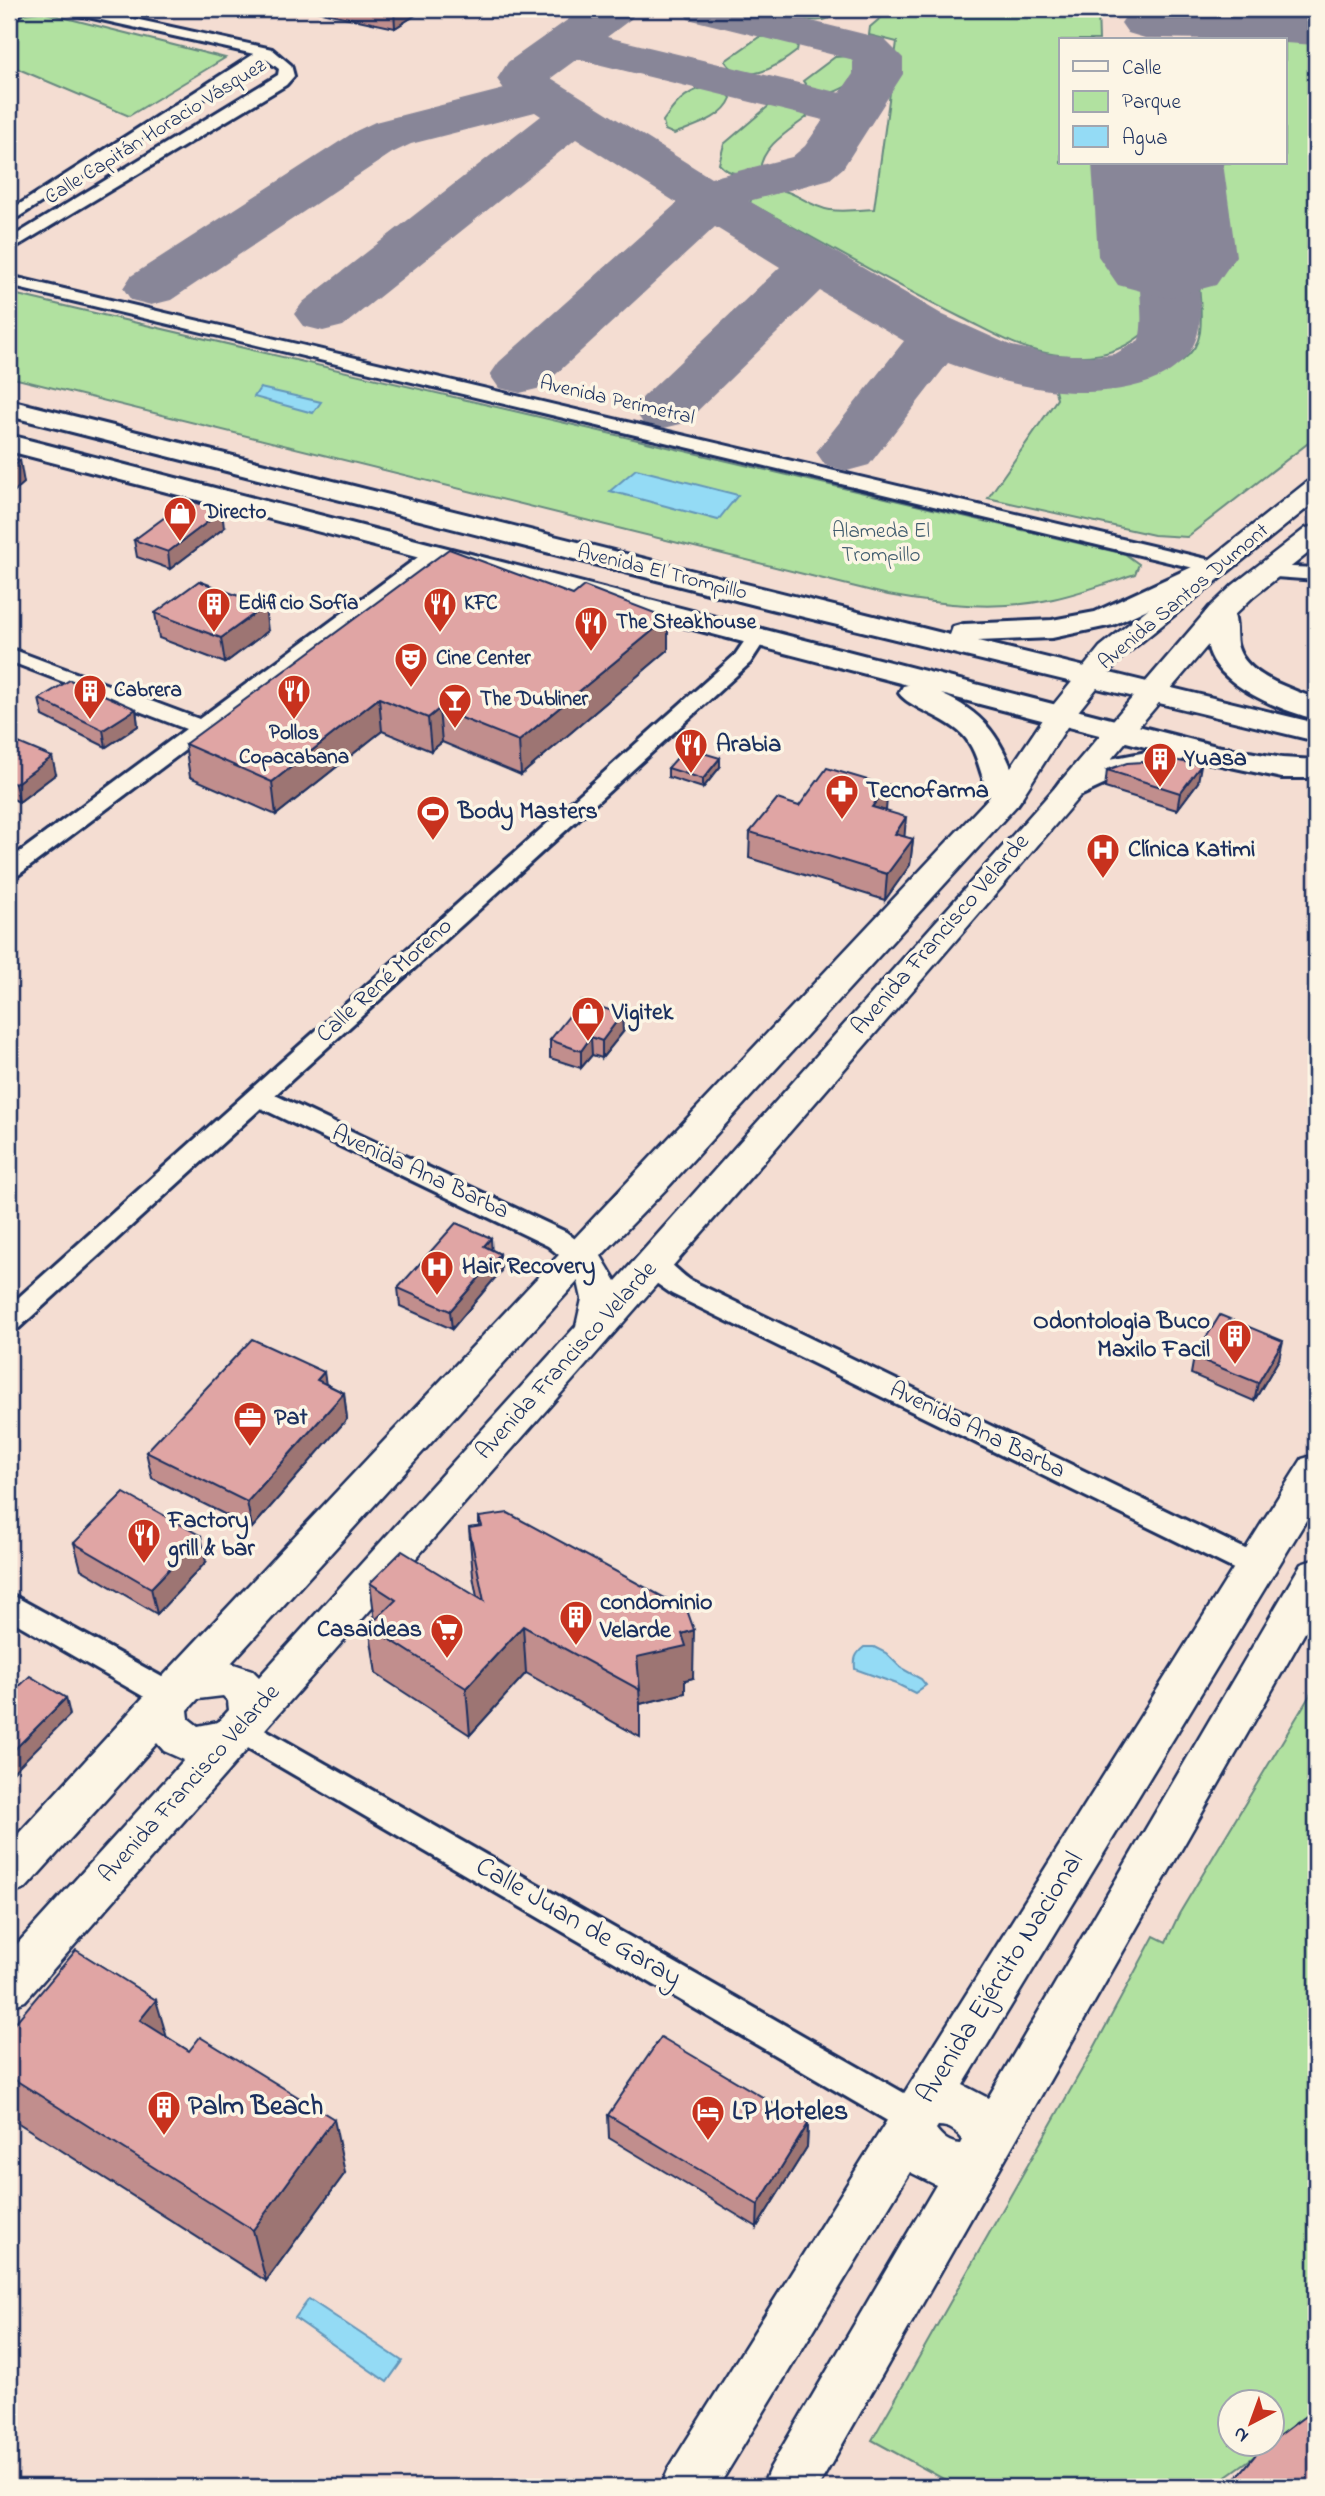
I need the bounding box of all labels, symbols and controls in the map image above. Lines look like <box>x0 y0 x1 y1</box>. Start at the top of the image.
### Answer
legend <box>1059 38 1286 164</box>
street label: Calle Capitán Horacio Vásquez <box>39 51 273 213</box>
text: Calle <box>1122 54 1162 84</box>
text: Parque <box>1122 88 1181 118</box>
text: Agua <box>1122 124 1168 156</box>
street label: Avenida Perimetral <box>536 369 698 433</box>
shop icon: Directo <box>161 494 199 543</box>
place label: Directo <box>203 498 266 528</box>
park label: Alameda El Trompillo <box>832 517 930 571</box>
street label: Avenida Santos Dumont <box>1092 517 1276 677</box>
street label: Avenida El Trompillo <box>574 537 750 609</box>
building icon: Edificio Sofía <box>195 585 233 634</box>
restaurant icon: KFC <box>421 585 459 634</box>
place label: Edificio Sofía <box>238 589 358 619</box>
place label: KFC <box>464 589 498 619</box>
restaurant icon: The Steakhouse <box>572 604 610 653</box>
place label: The Steakhouse <box>616 608 757 638</box>
theatre icon: Cine Center <box>392 640 430 689</box>
place label: Cine Center <box>436 644 531 674</box>
building icon: Cabrera <box>71 672 109 721</box>
restaurant icon: Pollos Copacabana <box>275 672 313 721</box>
place label: Cabrera <box>114 676 182 706</box>
bar icon: The Dubliner <box>436 681 474 730</box>
place label: The Dubliner <box>480 685 589 715</box>
place label: Pollos Copacabana <box>239 719 349 773</box>
restaurant icon: Arabia <box>672 726 710 775</box>
place label: Arabia <box>716 728 781 763</box>
building icon: Yuasa <box>1141 740 1179 789</box>
place label: Yuasa <box>1183 742 1247 777</box>
pharmacy icon: Tecnofarma <box>823 772 861 821</box>
place label: Tecnofarma <box>866 774 989 809</box>
sports icon: Body Masters <box>414 793 452 842</box>
place label: Body Masters <box>457 795 598 831</box>
street label: Avenida Francisco Velarde <box>843 826 1039 1043</box>
hospital icon: Clínica Katimi <box>1084 831 1122 880</box>
place label: Clínica Katimi <box>1128 833 1255 868</box>
street label: Calle René Moreno <box>309 910 461 1052</box>
shop icon: Vigitek <box>569 994 607 1043</box>
place label: Vigitek <box>611 996 674 1032</box>
street label: Avenida Ana Barba <box>326 1117 514 1229</box>
hospital icon: Hair Recovery <box>418 1248 456 1297</box>
place label: Hair Recovery <box>462 1250 595 1286</box>
street label: Avenida Francisco Velarde <box>468 1254 666 1468</box>
place label: Odontologia Buco Maxilo Facil <box>1033 1305 1210 1368</box>
building icon: Odontologia Buco Maxilo Facil <box>1216 1317 1254 1366</box>
street label: Avenida Ana Barba <box>883 1373 1071 1489</box>
office icon: Pat <box>231 1399 269 1448</box>
place label: Pat <box>274 1401 308 1436</box>
place label: Factory grill & bar <box>167 1504 255 1568</box>
restaurant icon: Factory grill & bar <box>125 1516 163 1565</box>
place label: condominio Velarde <box>599 1586 713 1649</box>
building icon: condominio Velarde <box>557 1598 595 1647</box>
supermarket icon: Casaideas <box>428 1611 466 1660</box>
place label: Casaideas <box>317 1613 422 1648</box>
street label: Avenida Francisco Velarde <box>91 1677 289 1891</box>
street label: Avenida Ejército Nacional <box>907 1844 1095 2112</box>
street label: Calle Juan de Garay <box>467 1847 689 1999</box>
place label: Palm Beach <box>188 2087 323 2128</box>
building icon: Palm Beach <box>145 2088 183 2137</box>
place label: LP Hoteles <box>732 2092 848 2133</box>
hotel icon: LP Hoteles <box>689 2093 727 2142</box>
north arrow <box>1216 2388 1286 2458</box>
text: N <box>1228 2419 1255 2448</box>

